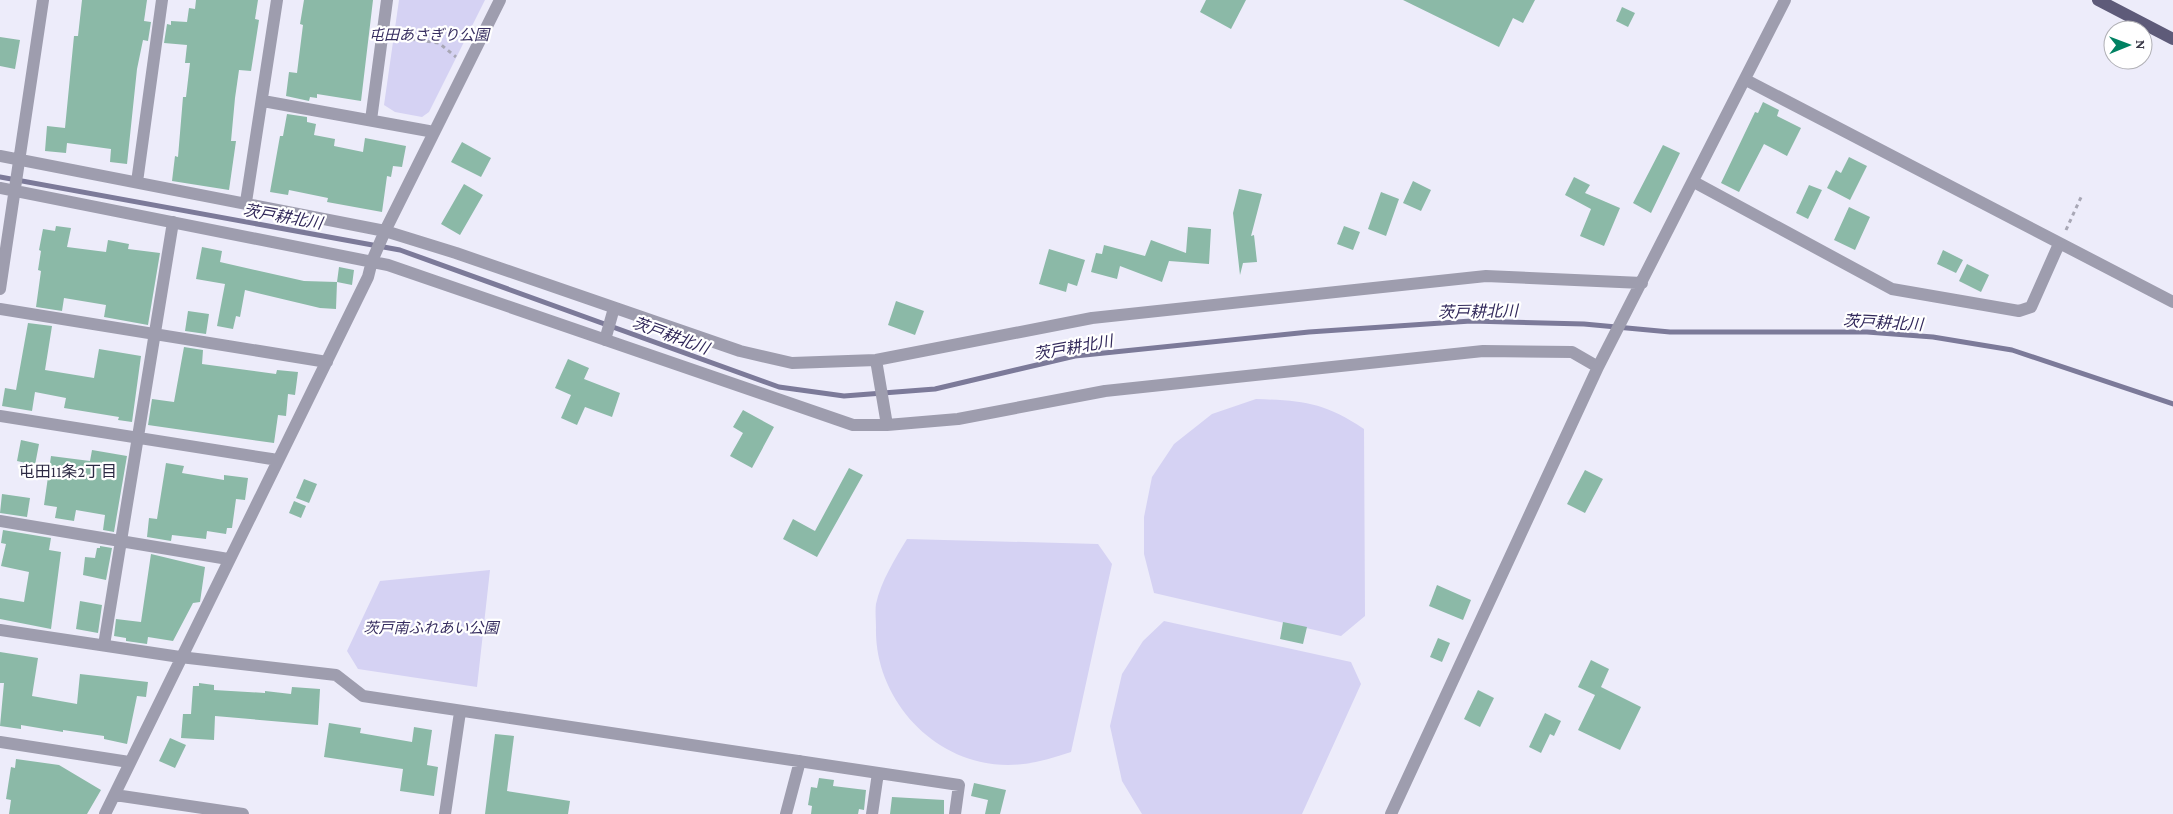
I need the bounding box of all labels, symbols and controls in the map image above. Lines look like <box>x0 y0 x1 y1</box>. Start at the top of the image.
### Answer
north arrow <box>2103 20 2153 70</box>
park label: 屯田あさぎり公園 <box>369 27 491 43</box>
text: N <box>2133 40 2149 50</box>
water label: 茨戸耕北川 <box>242 201 326 232</box>
water label: 茨戸耕北川 <box>1438 302 1520 321</box>
water label: 茨戸耕北川 <box>1843 312 1925 333</box>
water label: 茨戸耕北川 <box>630 314 713 358</box>
water label: 茨戸耕北川 <box>1032 332 1116 363</box>
district label: 屯田11条2丁目 <box>19 463 117 480</box>
park label: 茨戸南ふれあい公園 <box>363 620 500 636</box>

